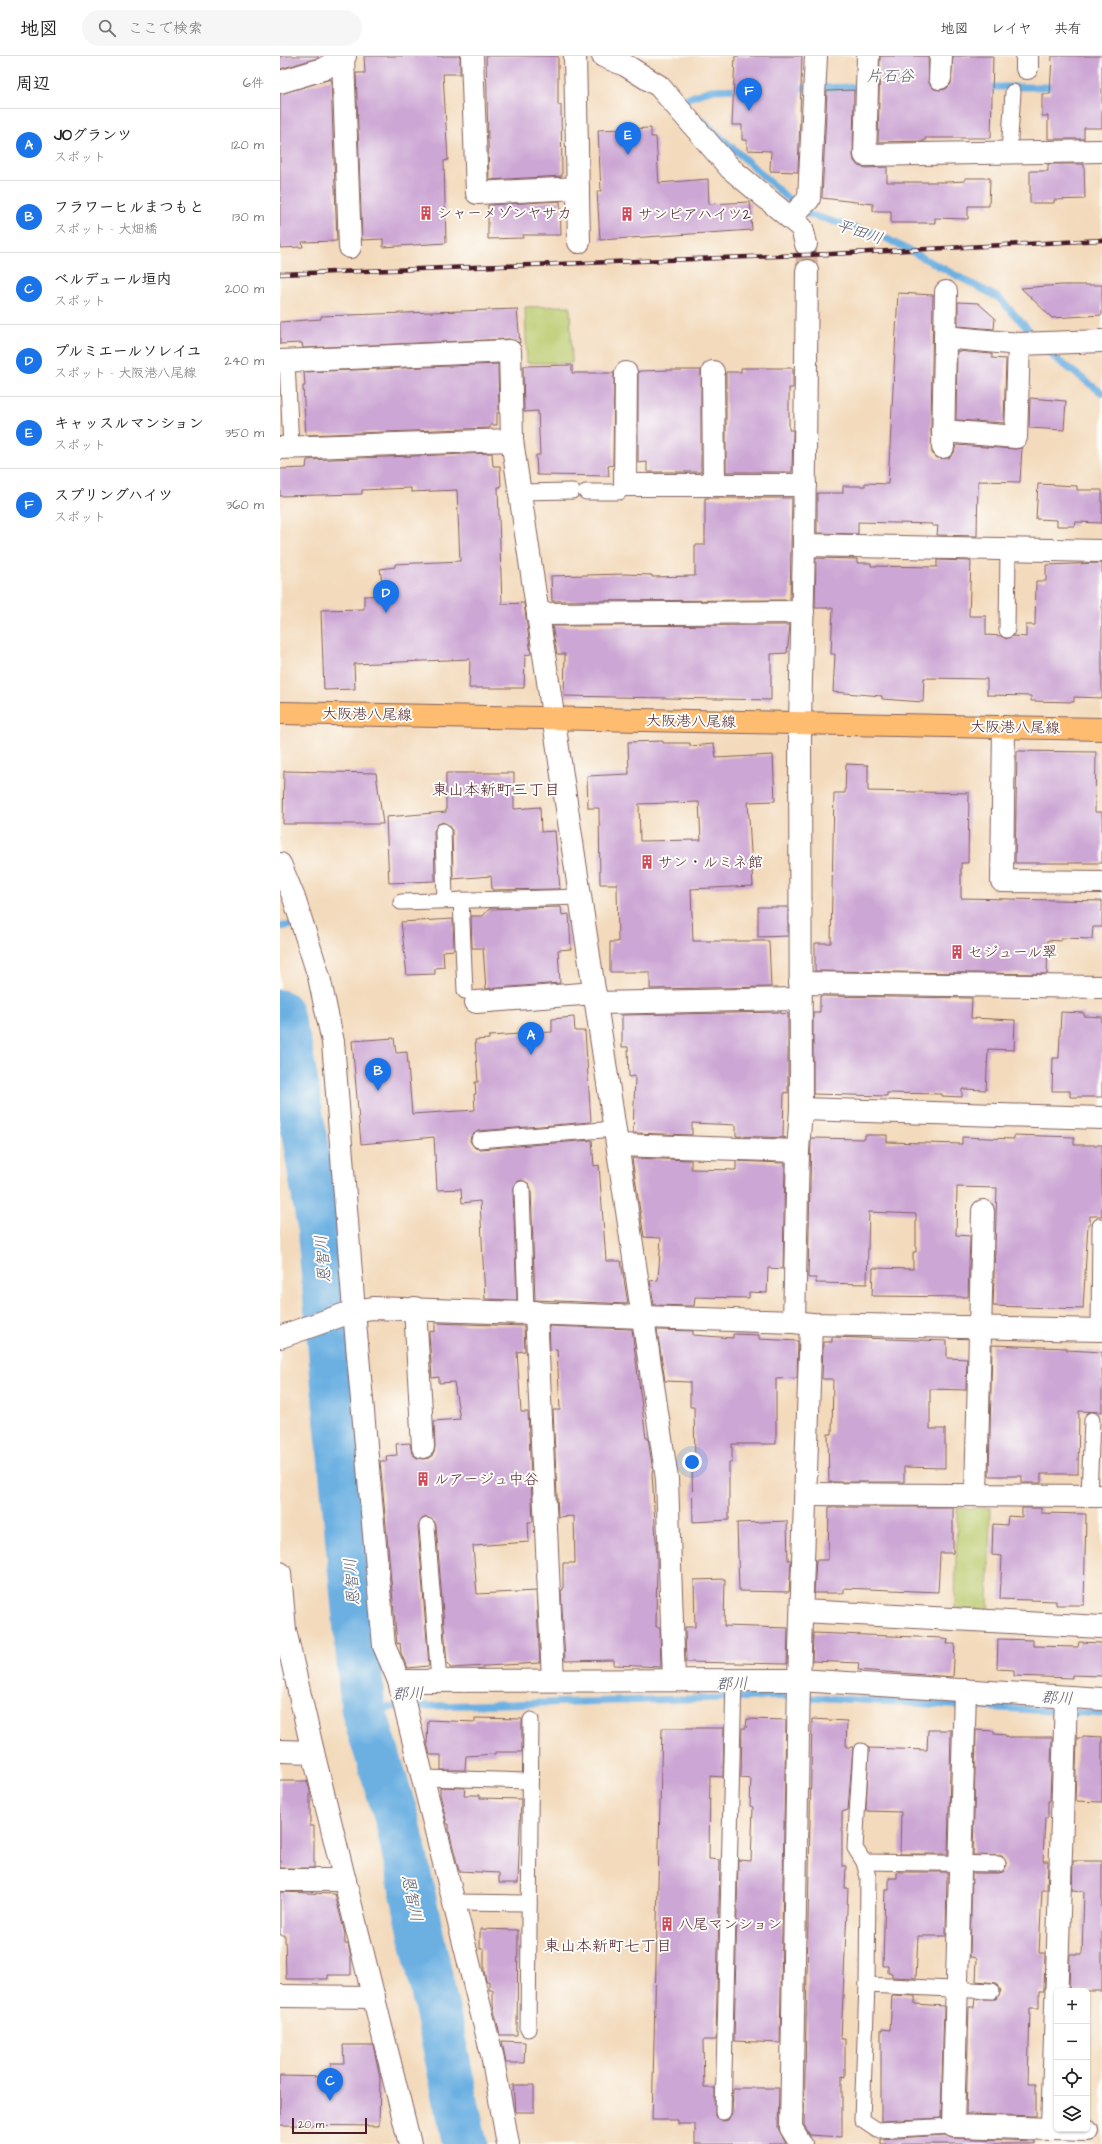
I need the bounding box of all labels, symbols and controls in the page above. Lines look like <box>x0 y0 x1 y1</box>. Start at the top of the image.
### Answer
search box <box>82 10 362 46</box>
text: 地図 <box>20 16 58 43</box>
icon: search <box>96 17 118 39</box>
text: ここで検索 <box>128 18 203 39</box>
text: 地図 <box>941 19 969 39</box>
text: レイヤ <box>991 19 1032 39</box>
text: 共有 <box>1054 19 1082 39</box>
water label: 片石谷 <box>866 65 915 87</box>
text: 周辺 <box>16 72 50 96</box>
text: 6件 <box>243 74 264 92</box>
pin: F <box>736 78 762 111</box>
pin: E <box>615 122 641 155</box>
text: JOグランツ <box>54 125 132 146</box>
text: A <box>25 136 33 154</box>
text: 120 m <box>231 136 264 154</box>
text: スポット <box>54 148 106 166</box>
text: フラワーヒルまつもと <box>54 197 204 218</box>
place label: シャーメゾンヤサカ <box>437 203 572 224</box>
place label: サンピアハイツ2 <box>638 204 751 225</box>
building icon: シャーメゾンヤサカ <box>418 205 434 221</box>
building icon: サンピアハイツ2 <box>619 206 635 222</box>
text: B <box>24 208 34 226</box>
text: 130 m <box>232 208 264 226</box>
water label: 平田川 <box>833 214 886 250</box>
text: スポット · 大畑橋 <box>54 220 157 238</box>
text: ベルデュール垣内 <box>54 269 172 290</box>
text: C <box>24 280 34 298</box>
text: 200 m <box>225 280 264 298</box>
text: スポット <box>54 292 106 310</box>
text: プルミエールソレイユ <box>54 341 202 362</box>
text: D <box>25 352 33 370</box>
text: 240 m <box>224 352 264 370</box>
text: スポット · 大阪港八尾線 <box>54 364 196 382</box>
text: キャッスルマンション <box>54 413 204 434</box>
text: E <box>25 424 33 442</box>
text: 350 m <box>225 424 264 442</box>
text: スポット <box>54 436 106 454</box>
text: スプリングハイツ <box>54 485 173 506</box>
text: F <box>24 496 34 514</box>
text: 360 m <box>226 496 264 514</box>
text: スポット <box>54 508 106 526</box>
pin: D <box>373 580 399 613</box>
street label: 大阪港八尾線 <box>322 703 412 726</box>
street label: 大阪港八尾線 <box>646 710 736 733</box>
street label: 大阪港八尾線 <box>970 716 1060 739</box>
district label: 東山本新町三丁目 <box>432 779 560 801</box>
place label: サン・ルミネ館 <box>658 852 763 873</box>
building icon: サン・ルミネ館 <box>639 854 655 870</box>
place label: セジュール翠 <box>968 942 1057 963</box>
building icon: セジュール翠 <box>949 944 965 960</box>
pin: A <box>518 1022 544 1055</box>
pin: B <box>365 1058 391 1091</box>
water label: 恩智川 <box>310 1234 336 1284</box>
your location <box>682 1452 702 1472</box>
place label: ルアージュ中谷 <box>434 1469 539 1490</box>
building icon: ルアージュ中谷 <box>415 1471 431 1487</box>
water label: 恩智川 <box>339 1557 365 1607</box>
water label: 郡川 <box>716 1672 748 1696</box>
water label: 郡川 <box>392 1682 424 1706</box>
water label: 郡川 <box>1040 1686 1074 1710</box>
water label: 恩智川 <box>396 1872 428 1924</box>
place label: 八尾マンション <box>678 1914 782 1935</box>
building icon: 八尾マンション <box>659 1916 675 1932</box>
district label: 東山本新町七丁目 <box>544 1935 672 1957</box>
map controls <box>1054 1988 1090 2132</box>
button: + <box>1054 1988 1090 2024</box>
button: − <box>1054 2024 1090 2060</box>
button: locate <box>1054 2060 1090 2096</box>
pin: C <box>317 2068 343 2101</box>
button: layers <box>1054 2096 1090 2132</box>
scale bar <box>292 2116 367 2135</box>
text: 20 m <box>298 2117 324 2132</box>

